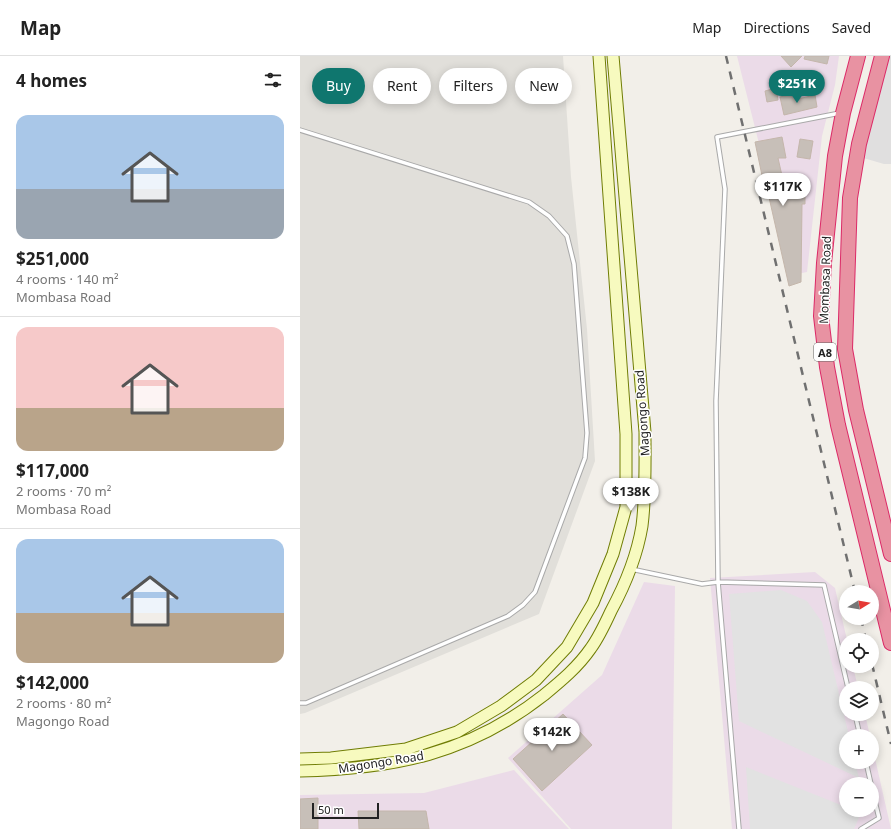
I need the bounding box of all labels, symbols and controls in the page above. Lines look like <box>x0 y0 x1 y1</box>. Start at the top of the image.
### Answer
text: Map <box>20 15 61 41</box>
text: Map <box>692 18 721 37</box>
text: Directions <box>743 18 810 37</box>
text: Saved <box>832 18 871 37</box>
chip: Buy <box>312 68 365 104</box>
chip: Rent <box>373 68 431 104</box>
chip: Filters <box>439 68 507 104</box>
chip: New <box>515 68 572 104</box>
text: 4 homes <box>16 69 87 92</box>
icon: filters <box>262 69 284 91</box>
pin: $251K <box>769 70 825 104</box>
text: $251K <box>778 74 816 92</box>
icon: home <box>114 141 186 213</box>
pin: $117K <box>755 173 811 207</box>
text: $117K <box>764 177 802 195</box>
street label: Mombasa Road <box>815 236 835 324</box>
text: $251,000 <box>16 247 89 270</box>
text: 4 rooms · 140 m² <box>16 270 119 288</box>
text: Mombasa Road <box>16 288 111 306</box>
road number: A8 <box>814 343 836 361</box>
icon: home <box>114 353 186 425</box>
street label: Magongo Road <box>631 369 653 457</box>
text: $117,000 <box>16 459 89 482</box>
pin: $138K <box>603 478 659 512</box>
text: 2 rooms · 70 m² <box>16 482 111 500</box>
text: $138K <box>612 482 650 500</box>
text: Mombasa Road <box>16 500 111 518</box>
icon: home <box>114 565 186 637</box>
north arrow <box>839 585 879 625</box>
map controls <box>839 585 879 817</box>
button: locate <box>839 633 879 673</box>
text: $142,000 <box>16 671 89 694</box>
button: layers <box>839 681 879 721</box>
text: 2 rooms · 80 m² <box>16 694 111 712</box>
text: Magongo Road <box>16 712 109 730</box>
pin: $142K <box>524 718 580 752</box>
text: $142K <box>533 722 571 740</box>
button: + <box>839 729 879 769</box>
street label: Magongo Road <box>337 747 425 777</box>
button: − <box>839 777 879 817</box>
scale bar <box>312 801 379 820</box>
text: 50 m <box>318 802 344 817</box>

